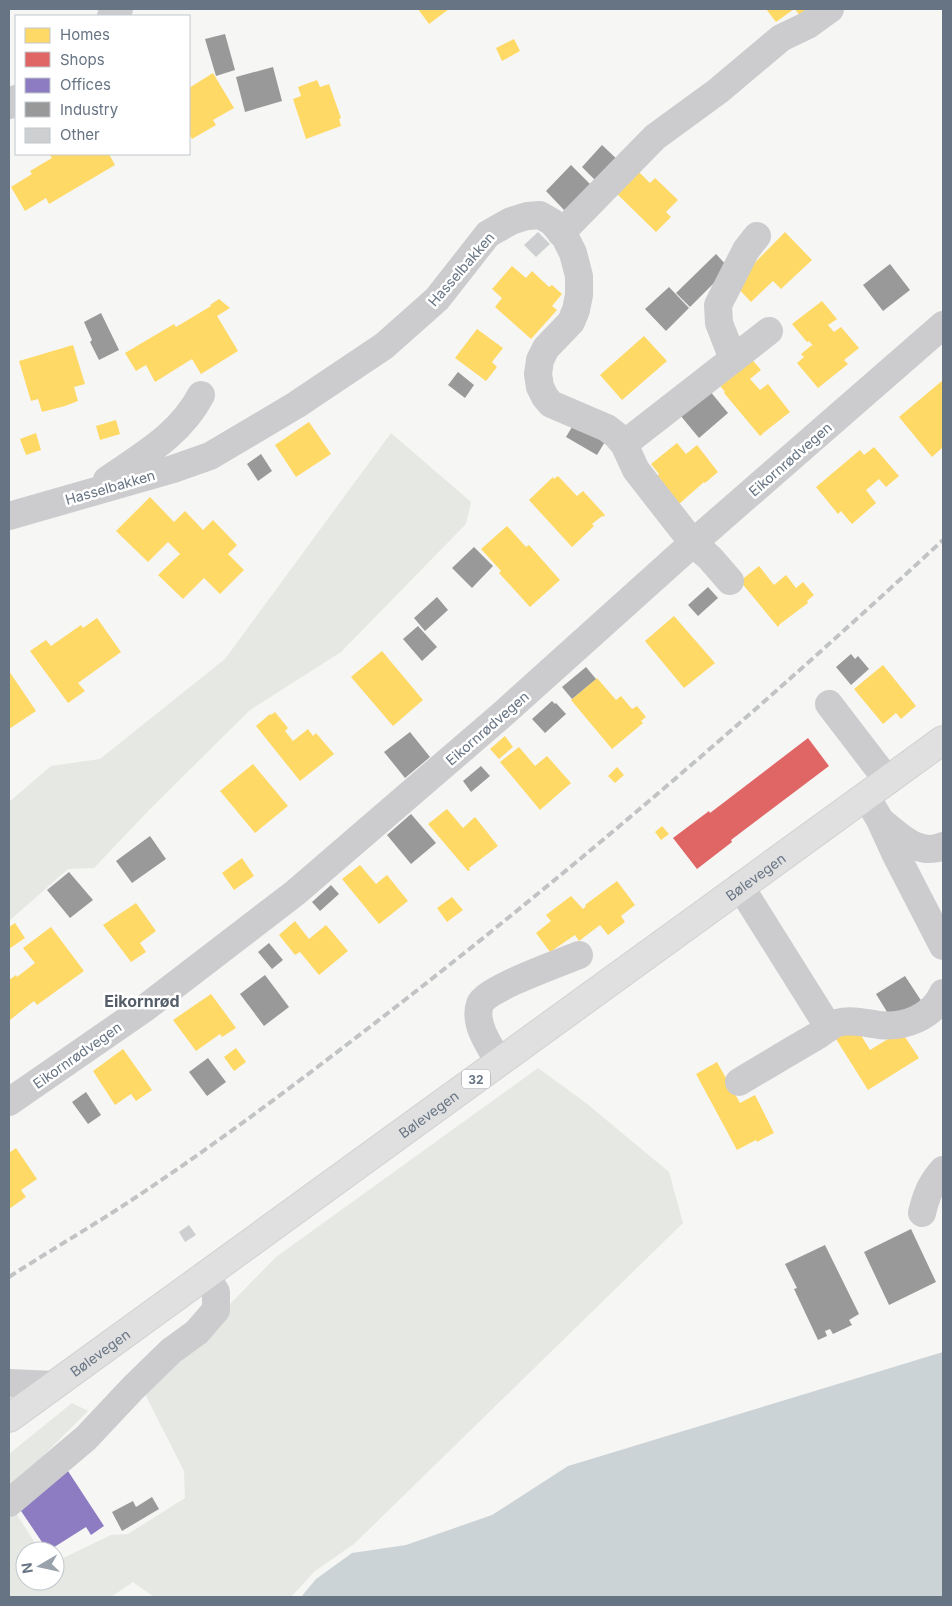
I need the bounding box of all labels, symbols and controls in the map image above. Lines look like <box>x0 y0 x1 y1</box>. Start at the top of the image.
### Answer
legend <box>15 15 190 155</box>
text: Homes <box>60 25 110 44</box>
text: Shops <box>60 50 105 69</box>
text: Offices <box>60 75 111 94</box>
text: Industry <box>60 100 119 119</box>
text: Other <box>60 125 100 144</box>
street label: Hasselbakken <box>424 228 498 310</box>
street label: Eikornrødvegen <box>745 418 835 500</box>
street label: Hasselbakken <box>63 466 157 508</box>
street label: Eikornrødvegen <box>442 687 532 769</box>
street label: Bølevegen <box>722 849 788 904</box>
district label: Eikornrød <box>104 991 180 1011</box>
street label: Eikornrødvegen <box>29 1018 125 1092</box>
road number: 32 <box>462 1070 490 1088</box>
street label: Bølevegen <box>395 1086 461 1141</box>
street label: Bølevegen <box>66 1325 133 1380</box>
north arrow <box>15 1541 65 1591</box>
text: N <box>17 1562 36 1575</box>

